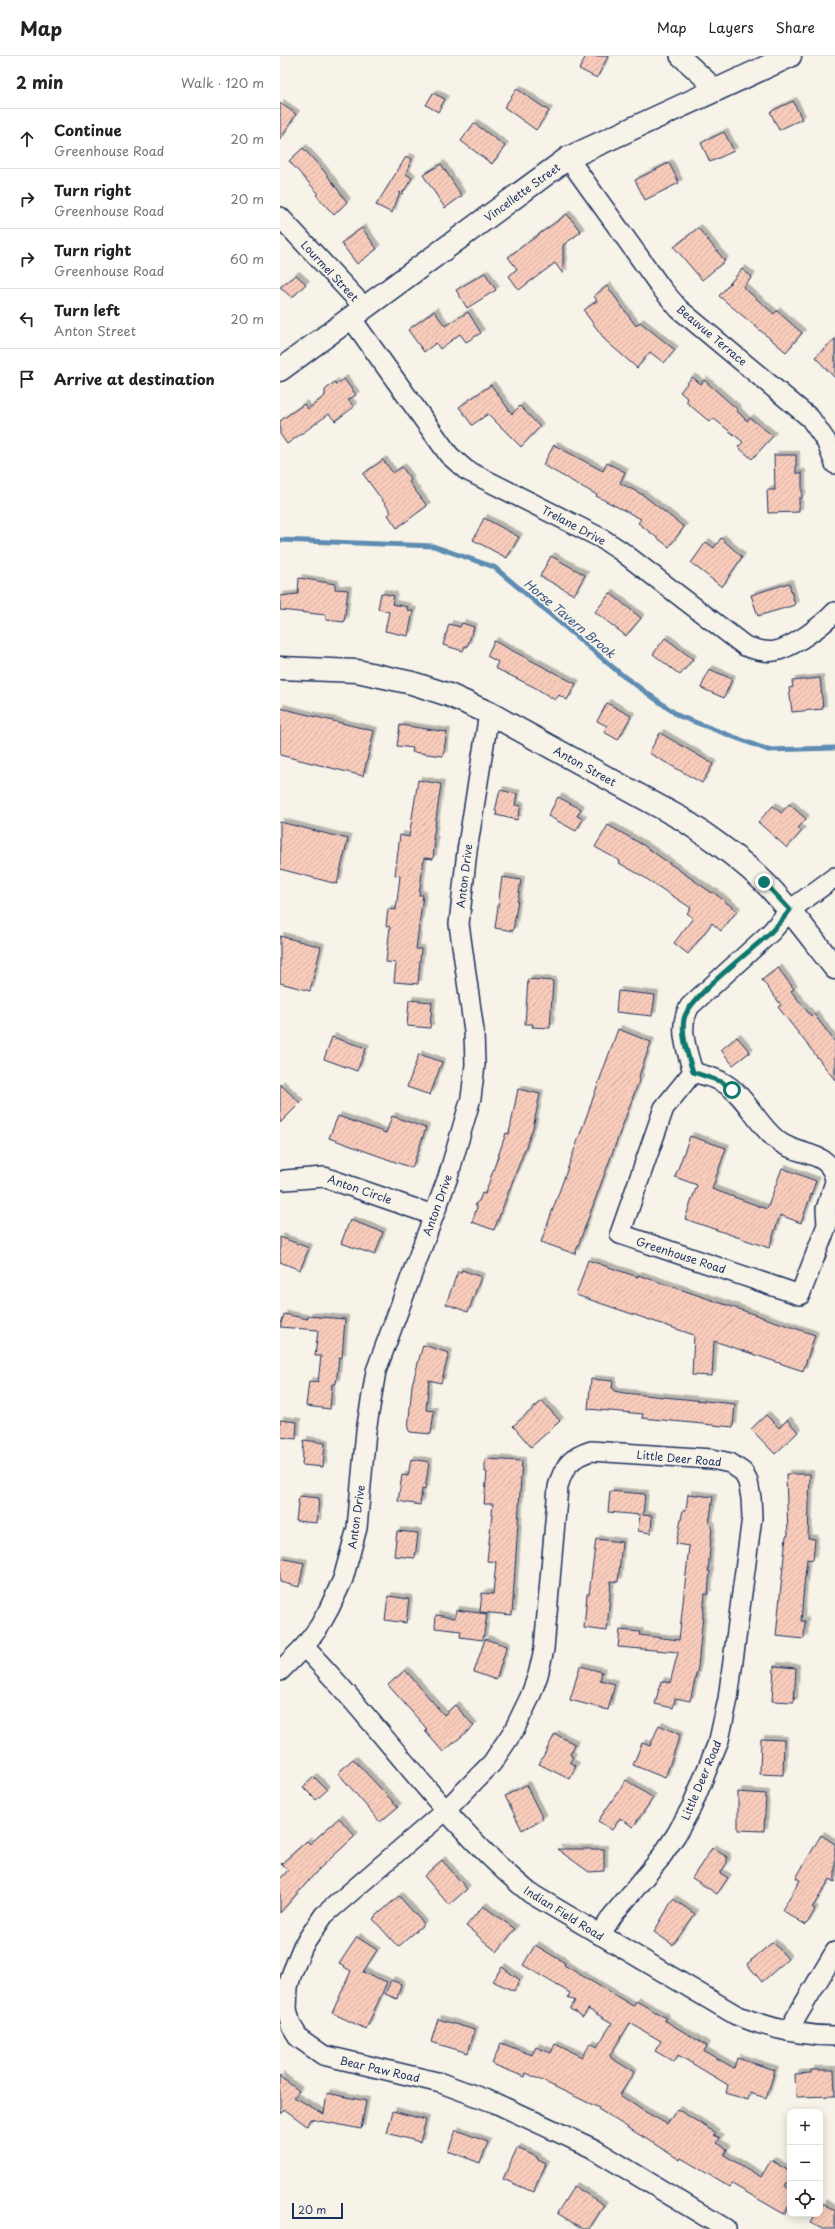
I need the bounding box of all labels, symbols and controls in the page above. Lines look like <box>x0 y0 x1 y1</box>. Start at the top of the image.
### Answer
text: Map <box>20 14 62 42</box>
text: Map <box>657 17 687 38</box>
text: Layers <box>709 17 754 38</box>
text: Share <box>776 17 815 38</box>
text: 2 min <box>16 69 63 95</box>
text: Walk · 120 m <box>181 73 264 92</box>
text: Continue <box>54 118 122 141</box>
icon: ahead <box>16 128 38 150</box>
text: 20 m <box>230 129 264 148</box>
text: Greenhouse Road <box>54 141 164 160</box>
street label: Vincellette Street <box>480 158 564 225</box>
text: Turn right <box>54 178 131 201</box>
icon: right <box>16 188 38 210</box>
text: 20 m <box>230 189 264 208</box>
text: Greenhouse Road <box>54 201 164 220</box>
street label: Lourmel Street <box>297 237 363 306</box>
text: Turn right <box>54 238 131 261</box>
icon: right <box>16 248 38 270</box>
text: 60 m <box>230 249 264 268</box>
text: Greenhouse Road <box>54 261 164 280</box>
text: Turn left <box>54 298 120 321</box>
street label: Beauvue Terrace <box>673 300 751 370</box>
icon: left <box>16 308 38 330</box>
text: 20 m <box>230 309 264 328</box>
text: Anton Street <box>54 321 136 340</box>
text: Arrive at destination <box>54 367 215 390</box>
icon: arrive <box>16 368 38 390</box>
street label: Trelane Drive <box>539 501 609 549</box>
water label: Horse Tavern Brook <box>520 574 620 662</box>
street label: Anton Street <box>550 742 620 791</box>
street label: Anton Drive <box>452 843 476 909</box>
route end <box>755 873 773 891</box>
route start <box>723 1081 741 1099</box>
street label: Anton Circle <box>325 1170 395 1208</box>
street label: Anton Drive <box>418 1172 456 1238</box>
street label: Greenhouse Road <box>634 1232 728 1278</box>
street label: Little Deer Road <box>636 1446 722 1470</box>
street label: Anton Drive <box>343 1484 369 1550</box>
street label: Little Deer Road <box>677 1737 725 1823</box>
street label: Indian Field Road <box>521 1882 607 1944</box>
street label: Bear Paw Road <box>338 2052 422 2086</box>
map controls <box>787 2109 823 2217</box>
button: + <box>787 2109 823 2145</box>
button: − <box>787 2145 823 2181</box>
button: locate <box>787 2181 823 2217</box>
scale bar <box>292 2201 343 2220</box>
text: 20 m <box>298 2201 326 2218</box>

